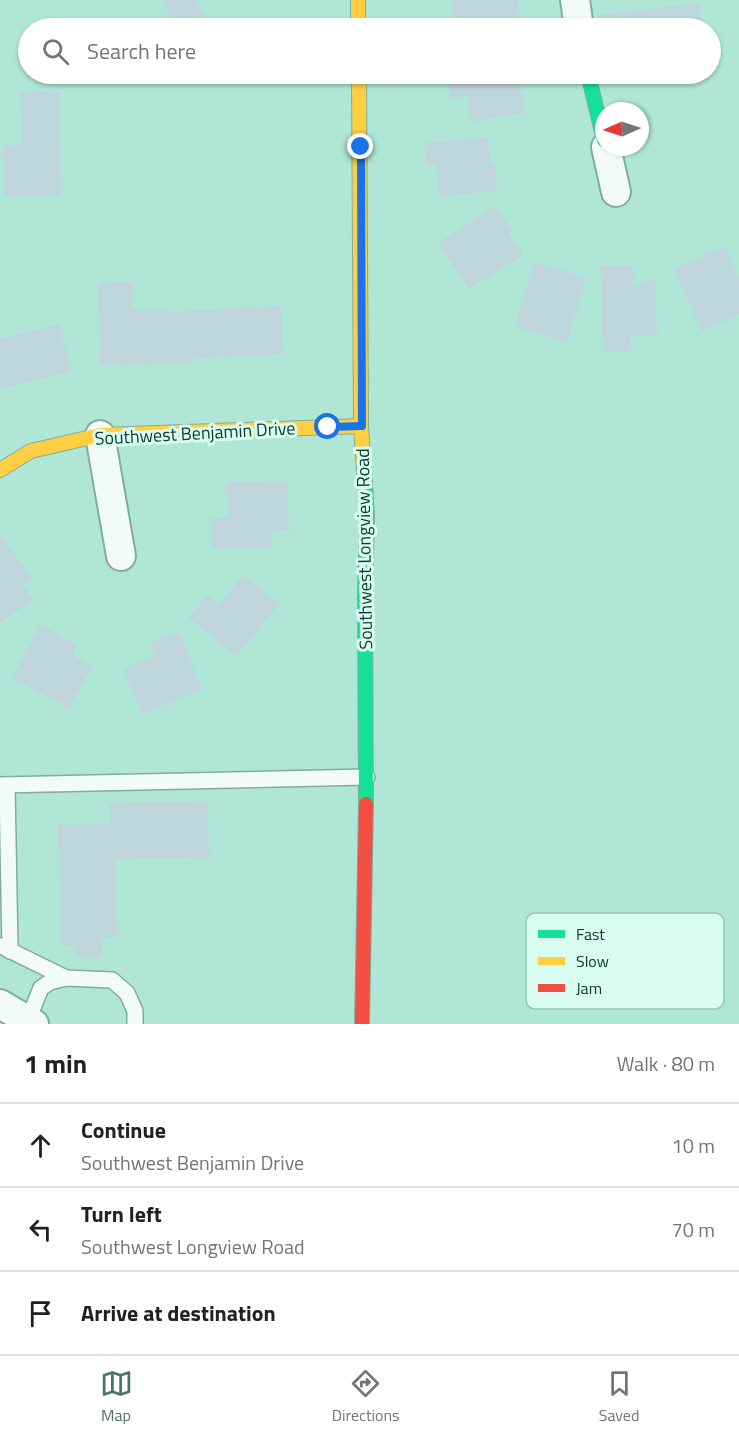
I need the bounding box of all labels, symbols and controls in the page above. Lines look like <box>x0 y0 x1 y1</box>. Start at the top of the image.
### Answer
search box <box>18 18 721 84</box>
text: Search here <box>87 34 196 68</box>
icon: search <box>39 35 72 68</box>
north arrow <box>595 102 649 156</box>
route end <box>347 133 373 159</box>
route start <box>314 413 340 439</box>
street label: Southwest Benjamin Drive <box>94 414 296 452</box>
street label: Southwest Longview Road <box>349 448 379 650</box>
legend <box>526 913 724 1009</box>
text: Fast <box>576 922 605 946</box>
text: Slow <box>576 949 609 973</box>
text: Jam <box>576 976 602 1000</box>
text: 1 min <box>24 1044 87 1083</box>
text: Walk · 80 m <box>617 1048 715 1079</box>
text: Continue <box>81 1113 166 1147</box>
icon: ahead <box>24 1129 57 1162</box>
text: 10 m <box>671 1130 715 1161</box>
text: Southwest Benjamin Drive <box>81 1147 304 1178</box>
text: Turn left <box>81 1197 162 1231</box>
icon: left <box>24 1213 57 1246</box>
text: 70 m <box>671 1214 715 1245</box>
text: Southwest Longview Road <box>81 1231 305 1262</box>
text: Arrive at destination <box>81 1296 276 1330</box>
icon: arrive <box>24 1297 57 1330</box>
tab: Map <box>100 1367 133 1427</box>
tab: Directions <box>332 1367 400 1427</box>
tab: Saved <box>599 1367 639 1427</box>

